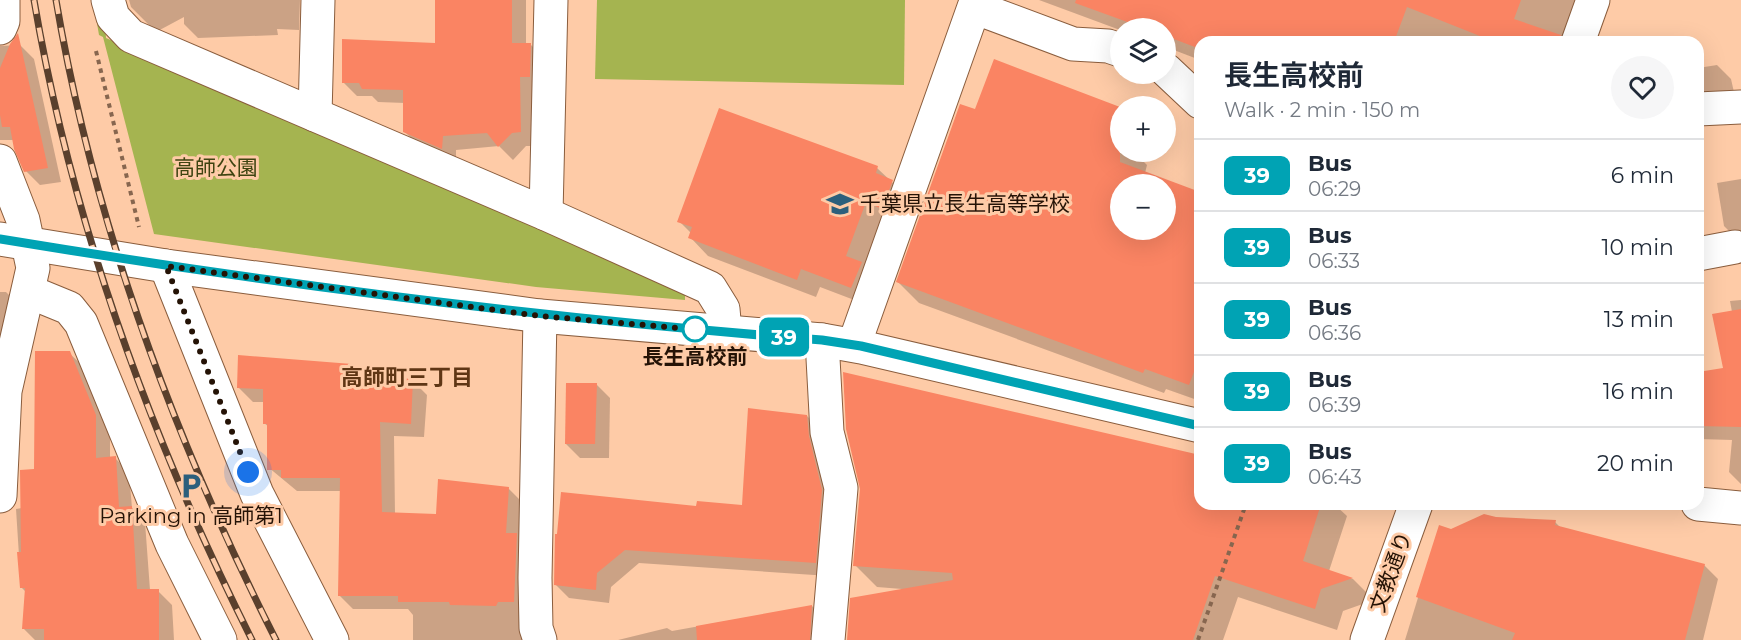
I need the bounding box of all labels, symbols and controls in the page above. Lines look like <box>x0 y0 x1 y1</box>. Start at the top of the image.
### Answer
map controls <box>1110 18 1176 240</box>
button: layers <box>1110 18 1176 84</box>
button: heart <box>1611 56 1674 119</box>
text: 長生高校前 <box>1224 58 1364 92</box>
button: + <box>1110 96 1176 162</box>
text: Walk · 2 min · 150 m <box>1224 98 1420 122</box>
text: Bus <box>1308 150 1352 177</box>
park label: 高師公園 <box>174 155 258 180</box>
text: 6 min <box>1611 162 1674 189</box>
text: 39 <box>1244 163 1270 188</box>
button: − <box>1110 174 1176 240</box>
text: 06:29 <box>1308 177 1361 201</box>
school or university icon: 千葉県立長生高等学校 <box>825 189 855 219</box>
place label: 千葉県立長生高等学校 <box>860 191 1070 216</box>
text: Bus <box>1308 222 1352 249</box>
text: 10 min <box>1602 234 1674 261</box>
text: 39 <box>1244 235 1270 260</box>
text: 06:33 <box>1308 249 1360 273</box>
text: Bus <box>1308 294 1352 321</box>
text: 13 min <box>1604 306 1674 333</box>
text: 39 <box>1244 307 1270 332</box>
marker: 長生高校前 <box>682 316 708 342</box>
line badge: 39 <box>757 318 811 356</box>
text: 06:36 <box>1308 321 1361 345</box>
text: 39 <box>771 325 797 350</box>
place label: 長生高校前 <box>643 344 748 369</box>
district label: 高師町三丁目 <box>341 364 473 391</box>
text: Bus <box>1308 366 1352 393</box>
text: 16 min <box>1603 378 1674 405</box>
text: 39 <box>1244 379 1270 404</box>
text: 06:39 <box>1308 393 1361 417</box>
text: Bus <box>1308 438 1352 465</box>
text: 20 min <box>1597 450 1674 477</box>
text: 39 <box>1244 451 1270 476</box>
your location <box>233 457 263 487</box>
text: 06:43 <box>1308 465 1362 489</box>
parking icon: Parking in 高師第1 <box>176 471 206 501</box>
place label: Parking in 高師第1 <box>99 503 283 528</box>
street label: 文教通り <box>1364 528 1417 616</box>

